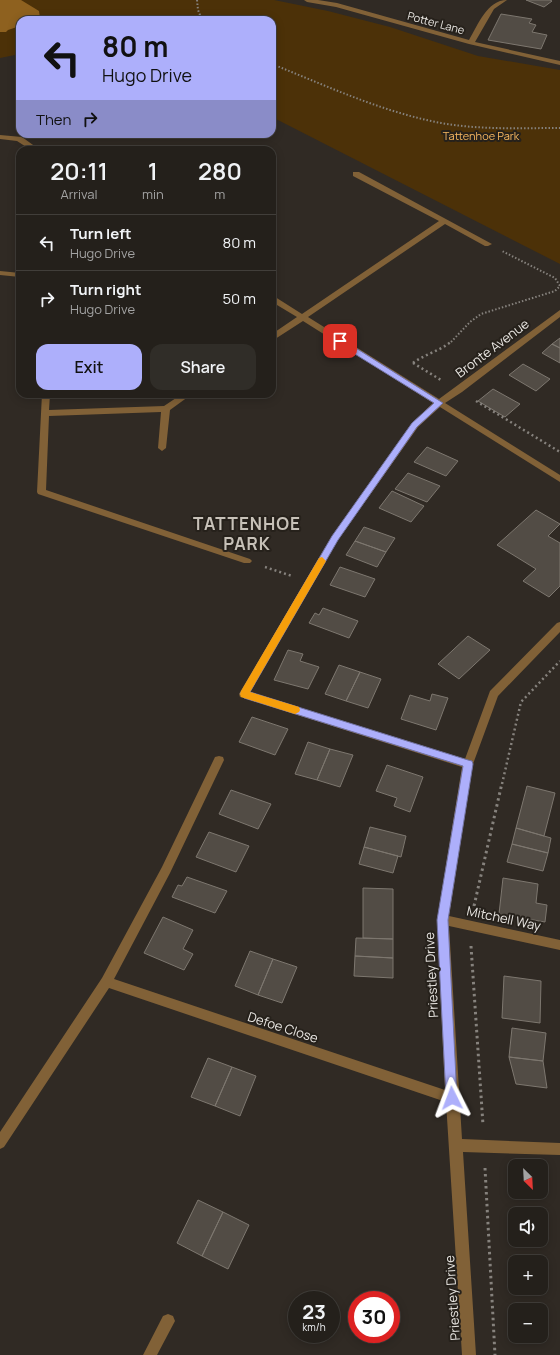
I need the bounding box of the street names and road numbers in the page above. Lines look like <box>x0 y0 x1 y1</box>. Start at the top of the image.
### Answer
street label: Potter Lane <box>406 8 467 37</box>
street label: Bronte Avenue <box>452 314 533 382</box>
street label: Mitchell Way <box>465 901 543 935</box>
street label: Priestley Drive <box>420 931 442 1018</box>
street label: Defoe Close <box>246 1007 321 1047</box>
street label: Priestley Drive <box>440 1254 464 1341</box>

